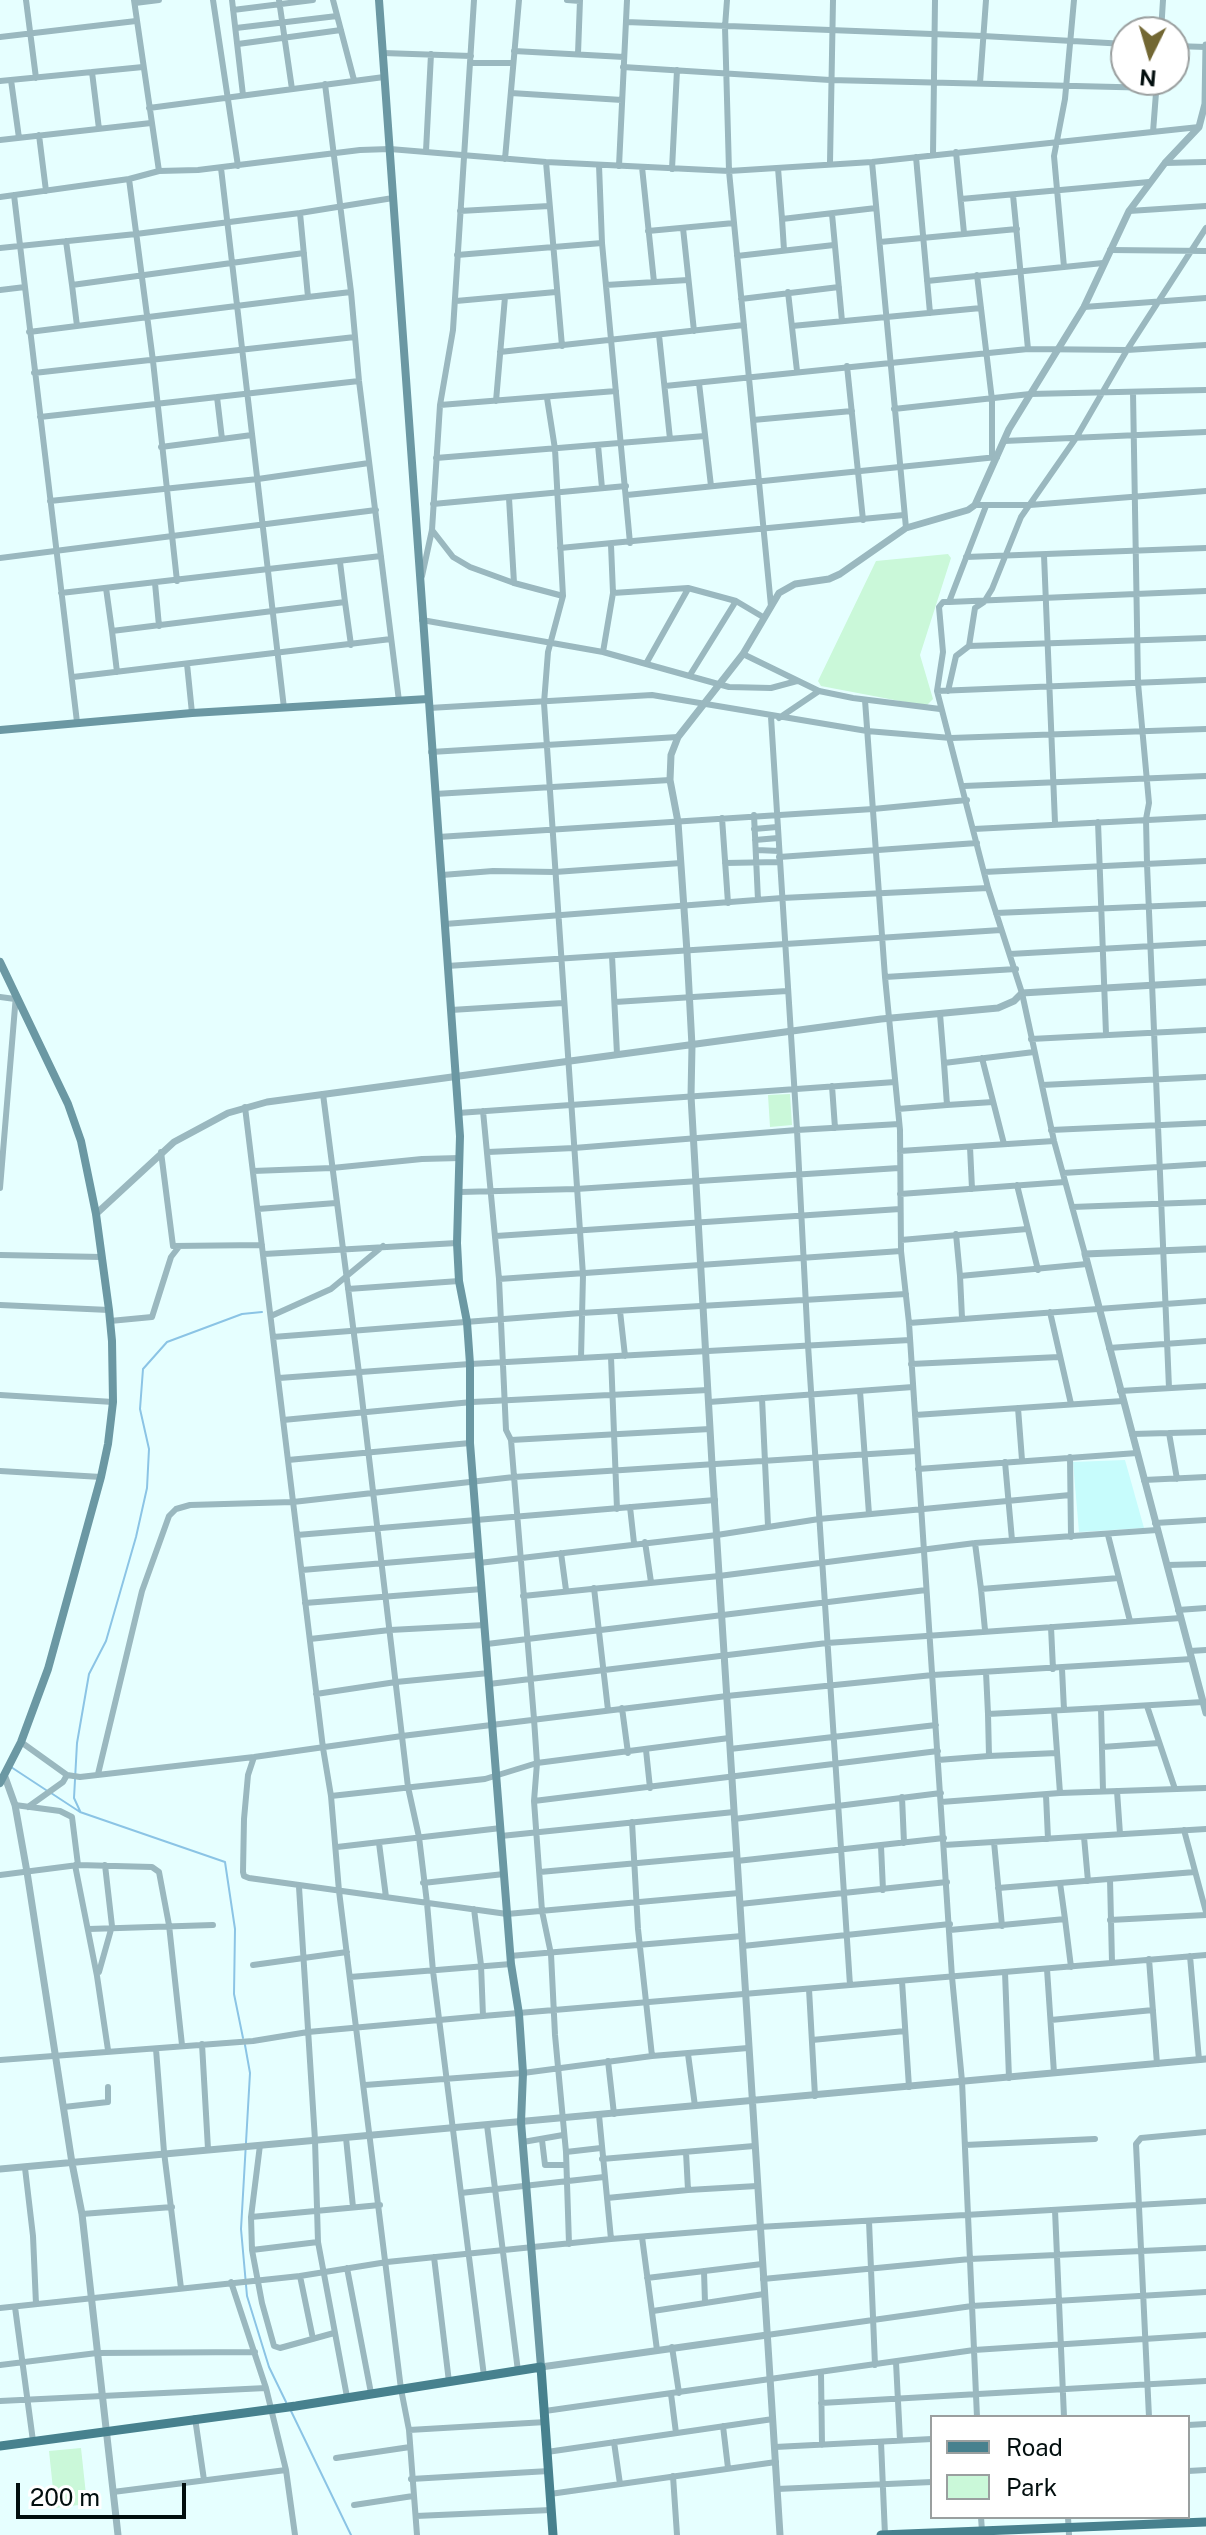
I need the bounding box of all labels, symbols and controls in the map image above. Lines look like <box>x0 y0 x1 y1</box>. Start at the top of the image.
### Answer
north arrow <box>1110 16 1190 96</box>
text: N <box>1138 64 1158 92</box>
legend <box>930 2415 1190 2519</box>
text: Road <box>1006 2433 1063 2461</box>
scale bar <box>20 2467 190 2517</box>
text: Park <box>1006 2473 1057 2501</box>
text: 200 m <box>30 2483 100 2511</box>

